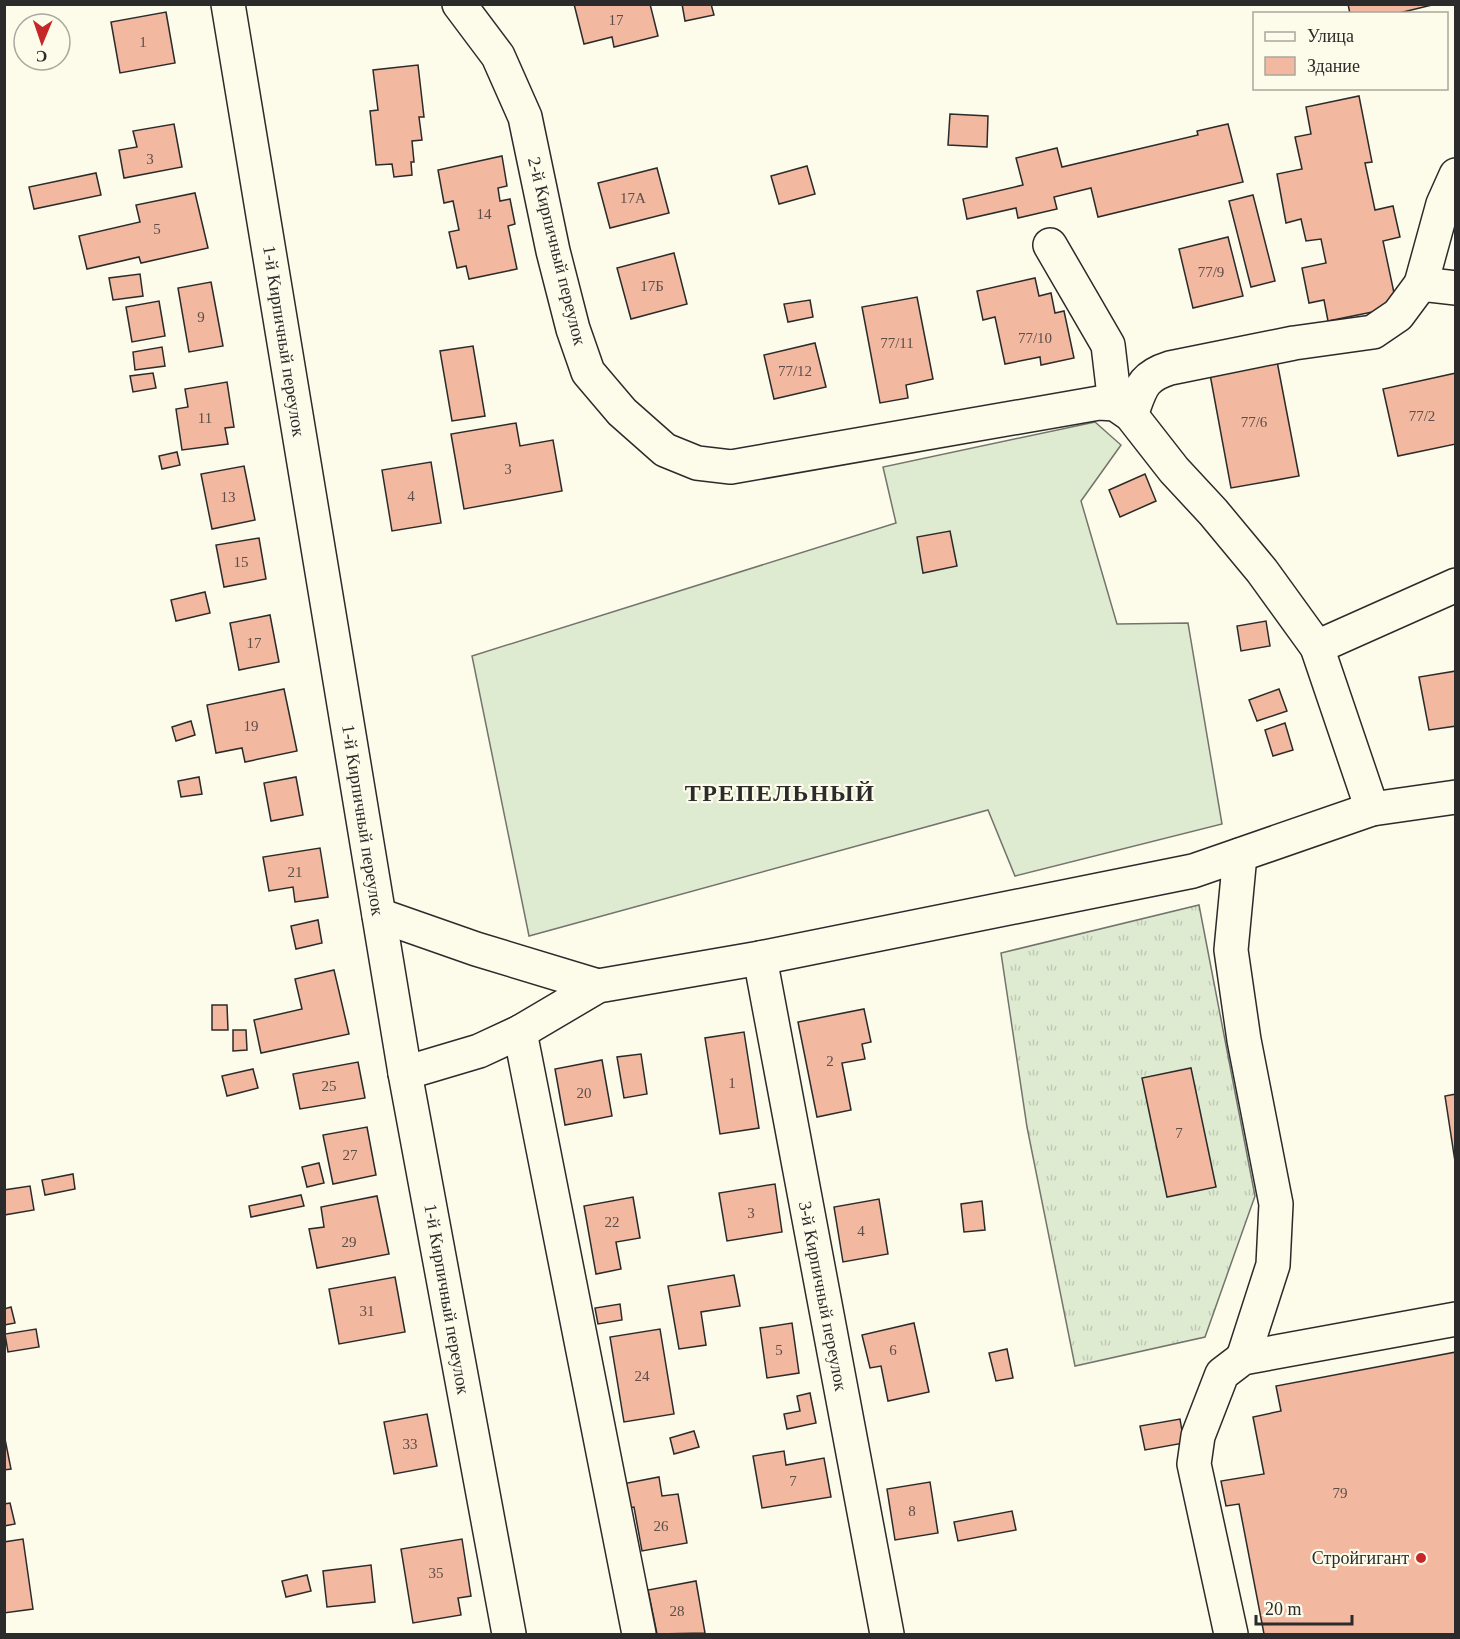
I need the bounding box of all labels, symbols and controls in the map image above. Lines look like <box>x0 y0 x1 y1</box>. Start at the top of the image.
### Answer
north arrow <box>12 12 72 72</box>
house number: 17 <box>609 12 624 28</box>
legend <box>1253 12 1448 90</box>
text: Улица <box>1307 26 1354 46</box>
house number: 1 <box>139 34 147 50</box>
text: С <box>35 48 48 65</box>
text: Здание <box>1307 56 1360 76</box>
house number: 3 <box>146 151 154 167</box>
street label: 2-й Кирпичный переулок <box>524 155 590 347</box>
house number: 17А <box>620 190 646 206</box>
house number: 14 <box>477 206 492 222</box>
house number: 5 <box>153 221 161 237</box>
street label: 1-й Кирпичный переулок <box>259 244 309 438</box>
house number: 77/9 <box>1198 264 1224 280</box>
house number: 17Б <box>640 278 664 294</box>
house number: 9 <box>197 309 205 325</box>
house number: 77/10 <box>1018 330 1052 346</box>
house number: 77/11 <box>880 335 914 351</box>
house number: 77/12 <box>778 363 812 379</box>
house number: 77/2 <box>1409 408 1435 424</box>
house number: 11 <box>198 410 212 426</box>
house number: 77/6 <box>1241 414 1268 430</box>
house number: 3 <box>504 461 512 477</box>
house number: 4 <box>407 488 415 504</box>
house number: 13 <box>221 489 236 505</box>
house number: 15 <box>234 554 249 570</box>
house number: 17 <box>247 635 262 651</box>
house number: 19 <box>244 718 259 734</box>
street label: 1-й Кирпичный переулок <box>338 723 388 917</box>
district label: ТРЕПЕЛЬНЫЙ <box>685 780 875 806</box>
house number: 21 <box>288 864 303 880</box>
house number: 2 <box>826 1053 834 1069</box>
house number: 1 <box>728 1075 736 1091</box>
house number: 25 <box>322 1078 337 1094</box>
house number: 20 <box>577 1085 592 1101</box>
house number: 7 <box>1175 1125 1183 1141</box>
house number: 27 <box>343 1147 358 1163</box>
street label: 3-й Кирпичный переулок <box>795 1199 851 1393</box>
street label: 1-й Кирпичный переулок <box>420 1202 474 1396</box>
house number: 3 <box>747 1205 755 1221</box>
house number: 22 <box>605 1214 620 1230</box>
house number: 4 <box>857 1223 865 1239</box>
house number: 29 <box>342 1234 357 1250</box>
house number: 31 <box>360 1303 375 1319</box>
house number: 5 <box>775 1342 783 1358</box>
house number: 6 <box>889 1342 897 1358</box>
house number: 24 <box>635 1368 650 1384</box>
house number: 33 <box>403 1436 418 1452</box>
house number: 7 <box>789 1473 797 1489</box>
house number: 79 <box>1333 1485 1348 1501</box>
house number: 8 <box>908 1503 916 1519</box>
house number: 26 <box>654 1518 669 1534</box>
place label: Стройгигант <box>1312 1548 1409 1568</box>
marker: Стройгигант <box>1414 1551 1428 1565</box>
house number: 35 <box>429 1565 444 1581</box>
scale bar <box>1256 1588 1352 1626</box>
text: 20 m <box>1265 1599 1302 1619</box>
house number: 28 <box>670 1603 685 1619</box>

